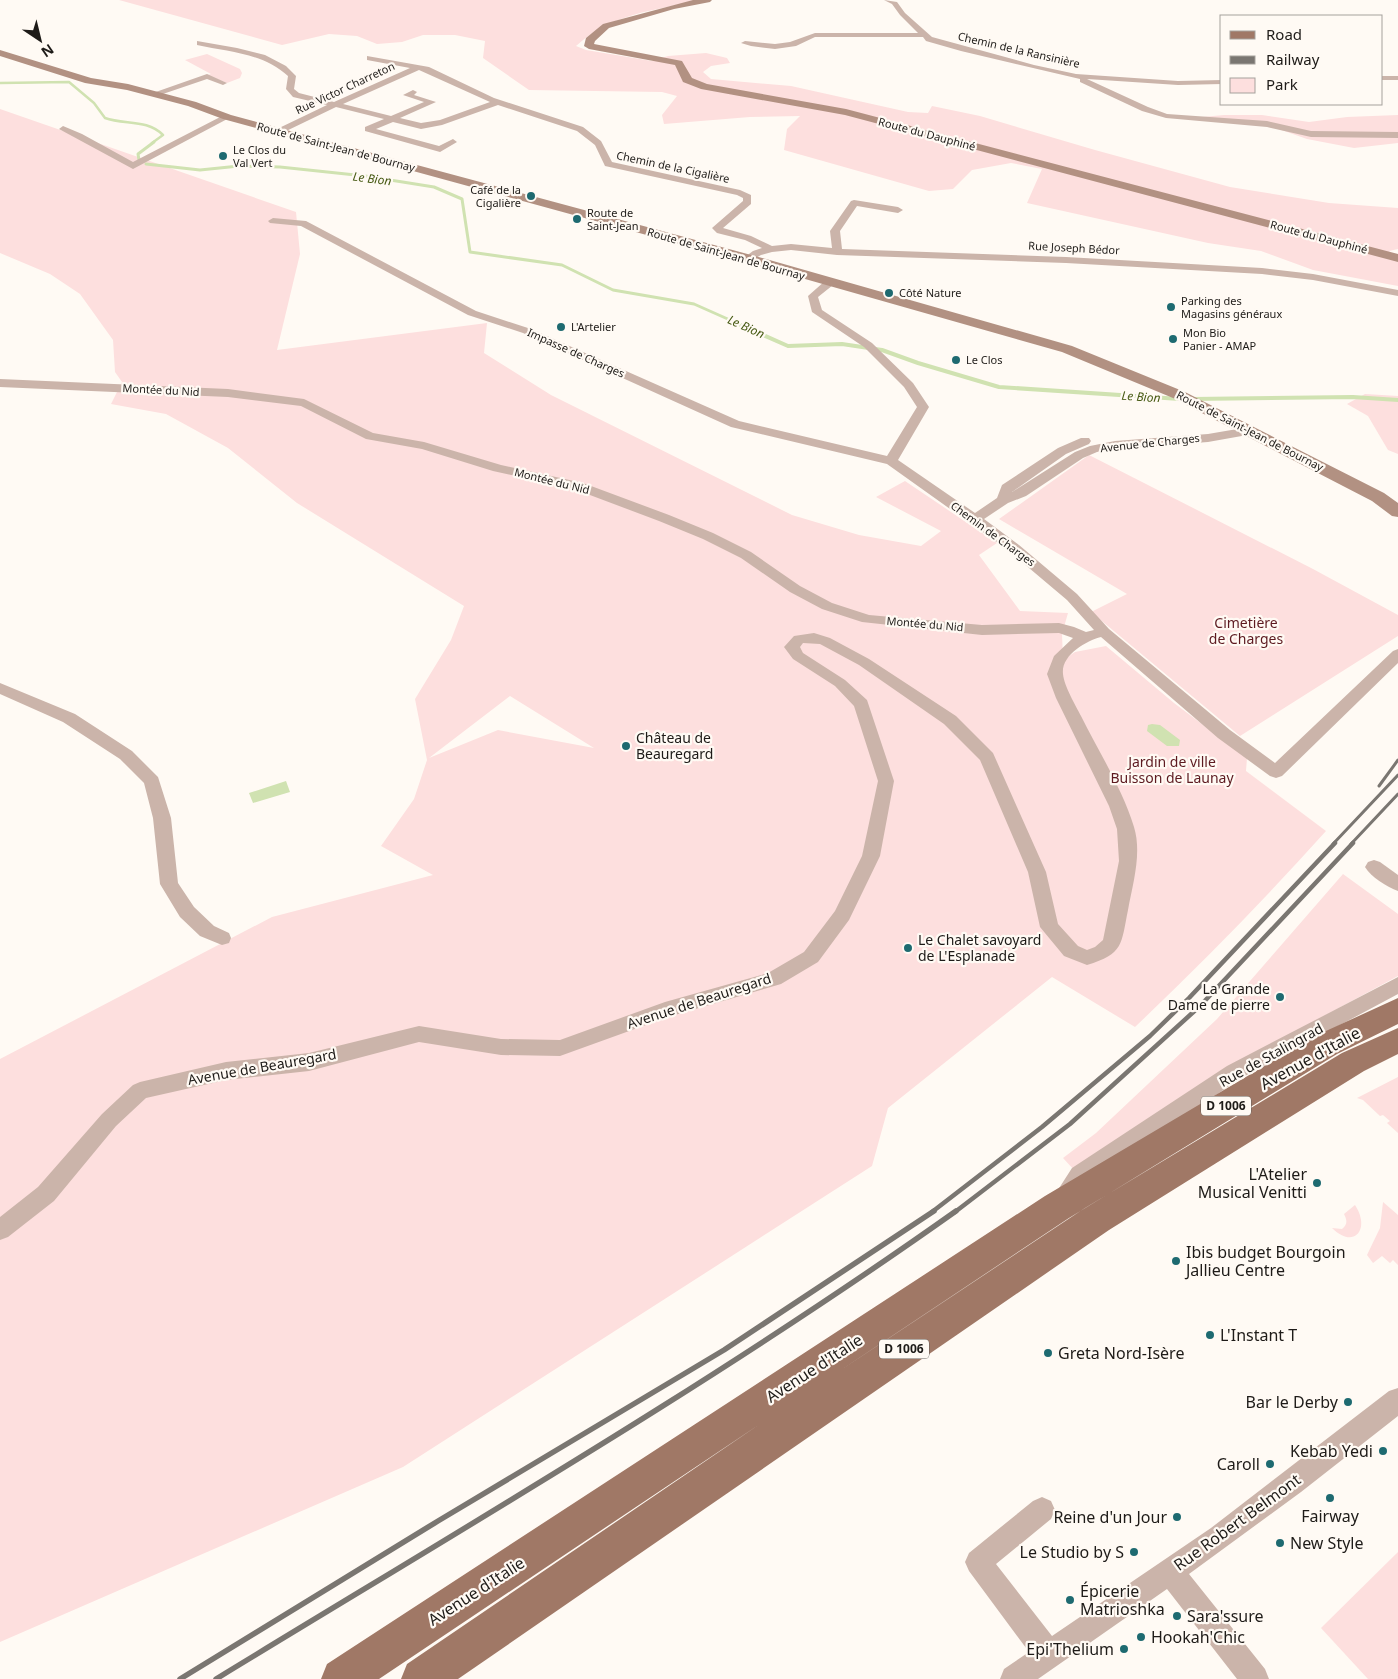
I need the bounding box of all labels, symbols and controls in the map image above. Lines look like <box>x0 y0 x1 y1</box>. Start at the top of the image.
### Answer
north arrow <box>15 15 65 65</box>
legend <box>1220 15 1383 105</box>
text: Road <box>1266 24 1302 44</box>
street label: Chemin de la Ransinière <box>957 28 1082 71</box>
text: N <box>38 40 58 62</box>
text: Railway <box>1266 49 1320 69</box>
street label: Rue Victor Charreton <box>293 58 397 117</box>
text: Park <box>1266 74 1298 94</box>
street label: Route du Dauphiné <box>877 113 977 154</box>
street label: Route de Saint-Jean de Bournay <box>255 118 417 175</box>
place label: Le Clos du Val Vert <box>233 142 286 170</box>
street label: Chemin de la Cigalière <box>615 147 731 186</box>
marker: Le Clos du Val Vert <box>217 150 229 162</box>
water label: Le Bion <box>352 168 392 189</box>
place label: Café de la Cigalière <box>470 182 521 210</box>
marker: Café de la Cigalière <box>525 190 537 202</box>
place label: Route de Saint-Jean <box>587 205 639 233</box>
marker: Route de Saint-Jean <box>571 213 583 225</box>
street label: Route du Dauphiné <box>1269 216 1369 257</box>
street label: Route de Saint-Jean de Bournay <box>646 224 807 283</box>
street label: Rue Joseph Bédor <box>1028 238 1121 257</box>
place label: Côté Nature <box>899 285 961 300</box>
marker: Côté Nature <box>883 287 895 299</box>
place label: Parking des Magasins généraux <box>1181 293 1282 321</box>
marker: Parking des Magasins généraux <box>1165 301 1177 313</box>
water label: Le Bion <box>725 311 767 342</box>
place label: L'Artelier <box>571 319 616 334</box>
marker: L'Artelier <box>555 321 567 333</box>
street label: Impasse de Charges <box>525 324 627 381</box>
place label: Mon Bio Panier - AMAP <box>1183 325 1257 353</box>
marker: Mon Bio Panier - AMAP <box>1167 333 1179 345</box>
place label: Le Clos <box>966 352 1003 367</box>
marker: Le Clos <box>950 354 962 366</box>
street label: Montée du Nid <box>122 380 200 399</box>
water label: Le Bion <box>1121 387 1161 406</box>
street label: Route de Saint-Jean de Bournay <box>1174 387 1327 474</box>
street label: Avenue de Charges <box>1099 430 1200 455</box>
street label: Montée du Nid <box>513 464 591 497</box>
street label: Chemin de Charges <box>948 498 1039 569</box>
street label: Montée du Nid <box>886 613 964 634</box>
park label: Cimetière de Charges <box>1209 613 1283 648</box>
place label: Château de Beauregard <box>636 728 713 763</box>
marker: Château de Beauregard <box>620 740 632 752</box>
park label: Jardin de ville Buisson de Launay <box>1110 752 1234 787</box>
place label: Le Chalet savoyard de L'Esplanade <box>918 930 1041 965</box>
marker: Le Chalet savoyard de L'Esplanade <box>902 942 914 954</box>
street label: Avenue de Beauregard <box>624 968 773 1033</box>
place label: La Grande Dame de pierre <box>1168 979 1270 1014</box>
marker: La Grande Dame de pierre <box>1274 991 1286 1003</box>
street label: Rue de Stalingrad <box>1215 1018 1326 1091</box>
street label: Avenue d'Italie <box>1256 1021 1364 1095</box>
street label: Avenue de Beauregard <box>186 1044 338 1089</box>
road number: D 1006 <box>1201 1096 1251 1116</box>
place label: L'Atelier Musical Venitti <box>1198 1163 1307 1203</box>
marker: L'Atelier Musical Venitti <box>1311 1177 1323 1189</box>
place label: Ibis budget Bourgoin Jallieu Centre <box>1184 1241 1346 1281</box>
marker: Ibis budget Bourgoin Jallieu Centre <box>1170 1255 1182 1267</box>
place label: L'Instant T <box>1220 1324 1297 1346</box>
street label: Avenue d'Italie <box>761 1328 867 1408</box>
marker: L'Instant T <box>1204 1329 1216 1341</box>
road number: D 1006 <box>879 1340 929 1358</box>
place label: Greta Nord-Isère <box>1058 1342 1184 1364</box>
marker: Greta Nord-Isère <box>1042 1347 1054 1359</box>
place label: Bar le Derby <box>1246 1391 1339 1413</box>
marker: Bar le Derby <box>1342 1396 1354 1408</box>
place label: Kebab Yedi <box>1290 1440 1373 1462</box>
marker: Kebab Yedi <box>1377 1445 1389 1457</box>
place label: Caroll <box>1217 1453 1260 1475</box>
marker: Caroll <box>1264 1458 1276 1470</box>
street label: Rue Robert Belmont <box>1169 1468 1305 1576</box>
marker: Fairway <box>1324 1492 1336 1504</box>
place label: Fairway <box>1301 1505 1360 1527</box>
place label: Reine d'un Jour <box>1053 1506 1167 1528</box>
marker: Reine d'un Jour <box>1171 1511 1183 1523</box>
place label: New Style <box>1290 1532 1363 1554</box>
marker: New Style <box>1274 1537 1286 1549</box>
place label: Le Studio by S <box>1020 1541 1124 1563</box>
marker: Le Studio by S <box>1128 1546 1140 1558</box>
street label: Avenue d'Italie <box>423 1551 529 1631</box>
place label: Épicerie Matrioshka <box>1080 1580 1165 1620</box>
marker: Épicerie Matrioshka <box>1064 1594 1076 1606</box>
place label: Sara'ssure <box>1187 1605 1264 1627</box>
marker: Sara'ssure <box>1171 1610 1183 1622</box>
place label: Hookah'Chic <box>1151 1626 1245 1648</box>
marker: Hookah'Chic <box>1135 1631 1147 1643</box>
place label: Epi'Thelium <box>1026 1638 1114 1660</box>
marker: Epi'Thelium <box>1118 1643 1130 1655</box>

